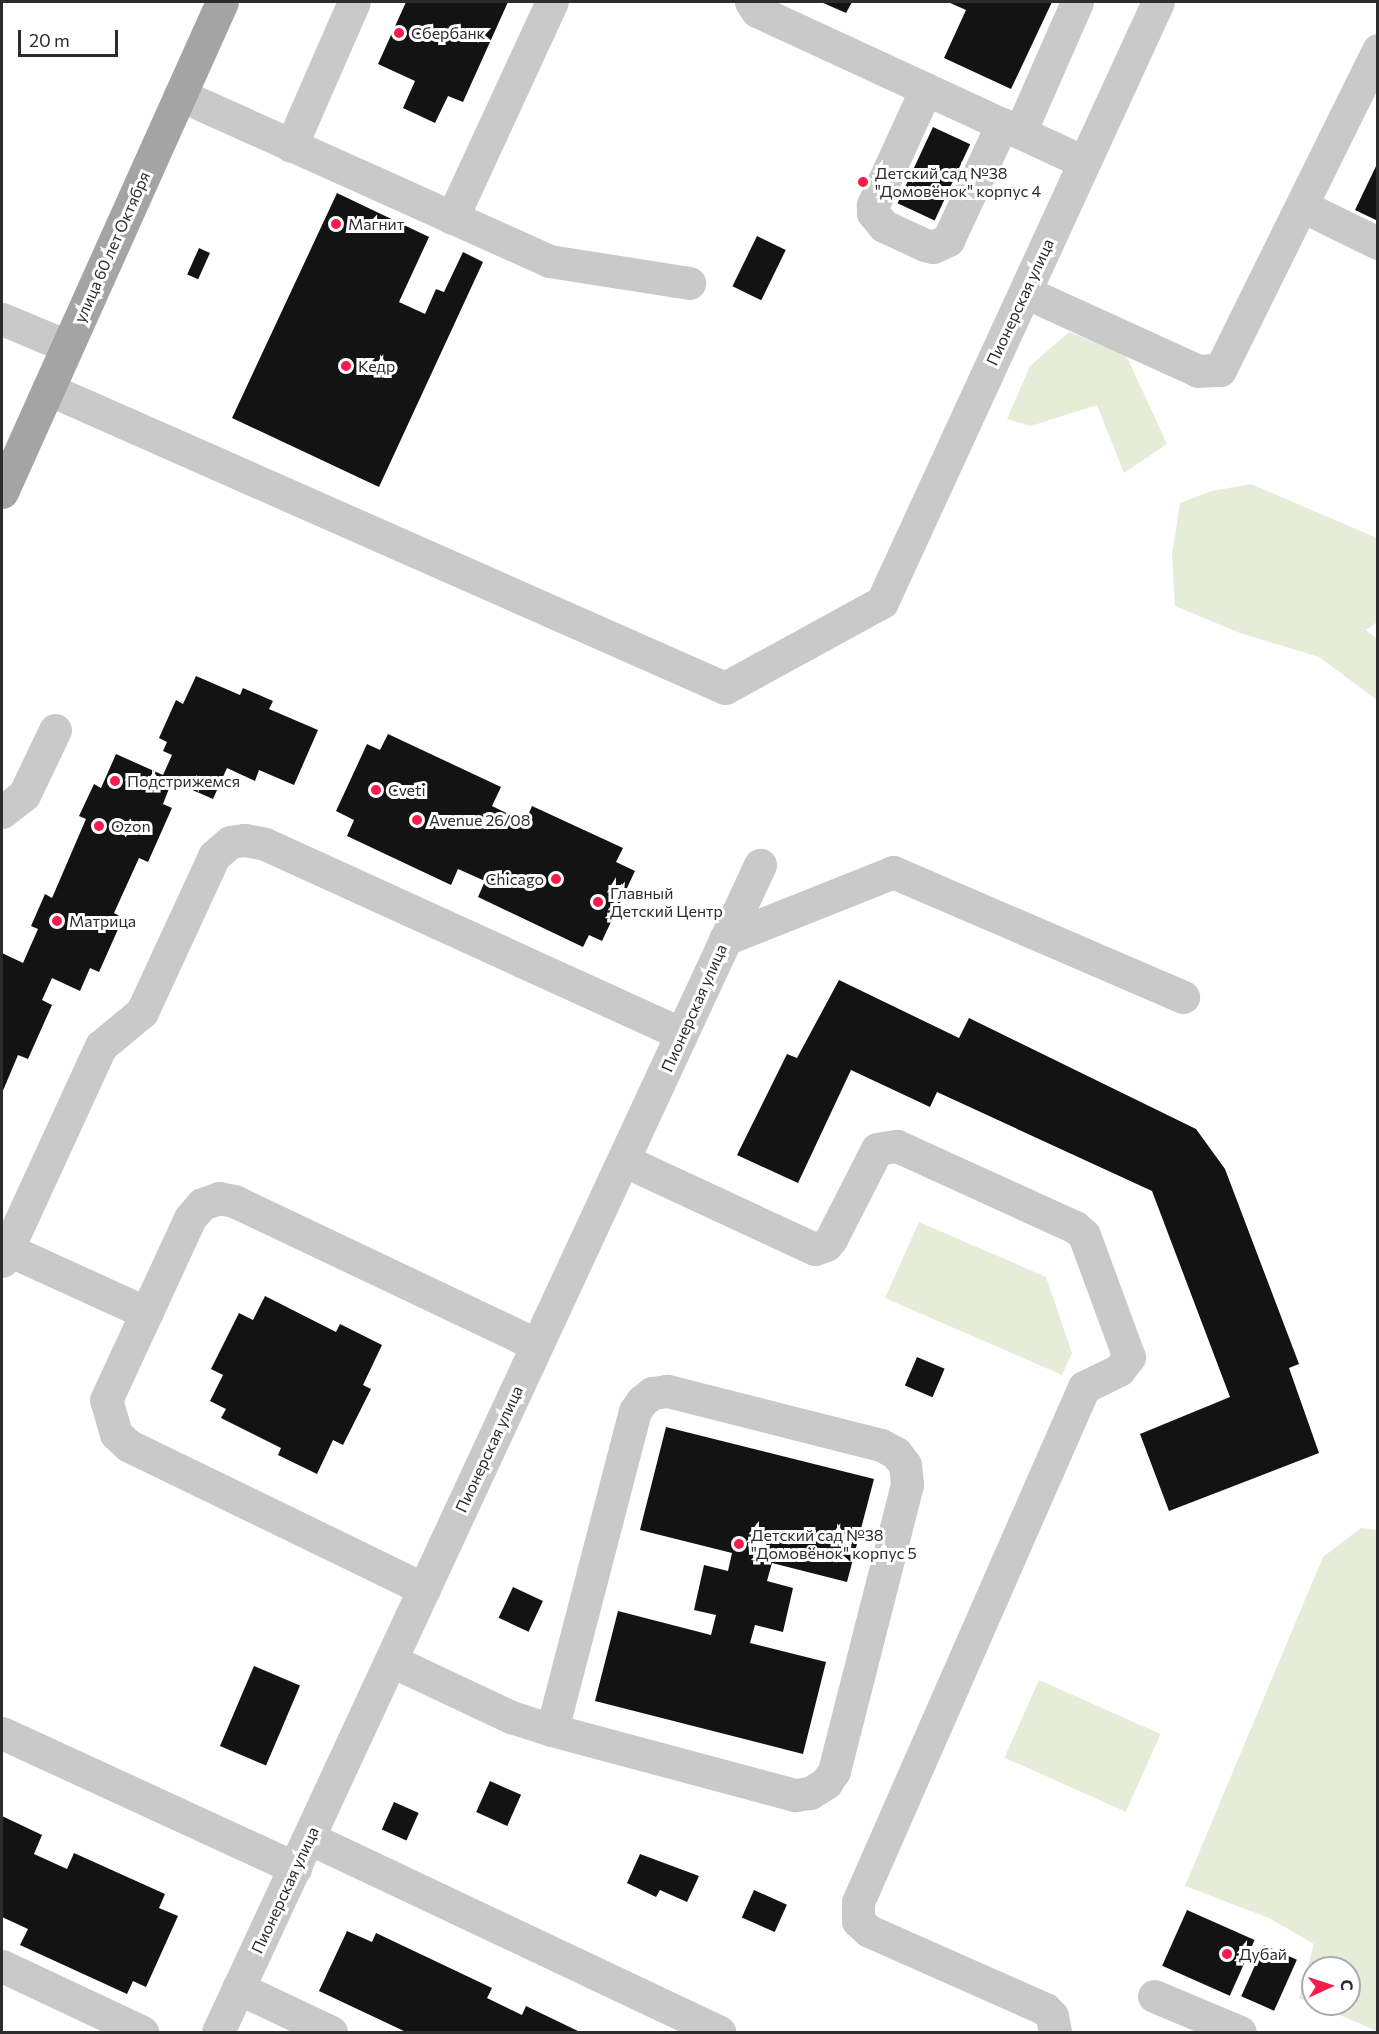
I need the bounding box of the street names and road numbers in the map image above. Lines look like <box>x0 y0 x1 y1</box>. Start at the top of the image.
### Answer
street label: улица 60 лет Октября <box>70 168 154 326</box>
street label: Пионерская улица <box>982 236 1058 368</box>
street label: Пионерская улица <box>657 941 731 1075</box>
street label: Пионерская улица <box>451 1383 527 1515</box>
street label: Пионерская улица <box>247 1824 323 1956</box>

